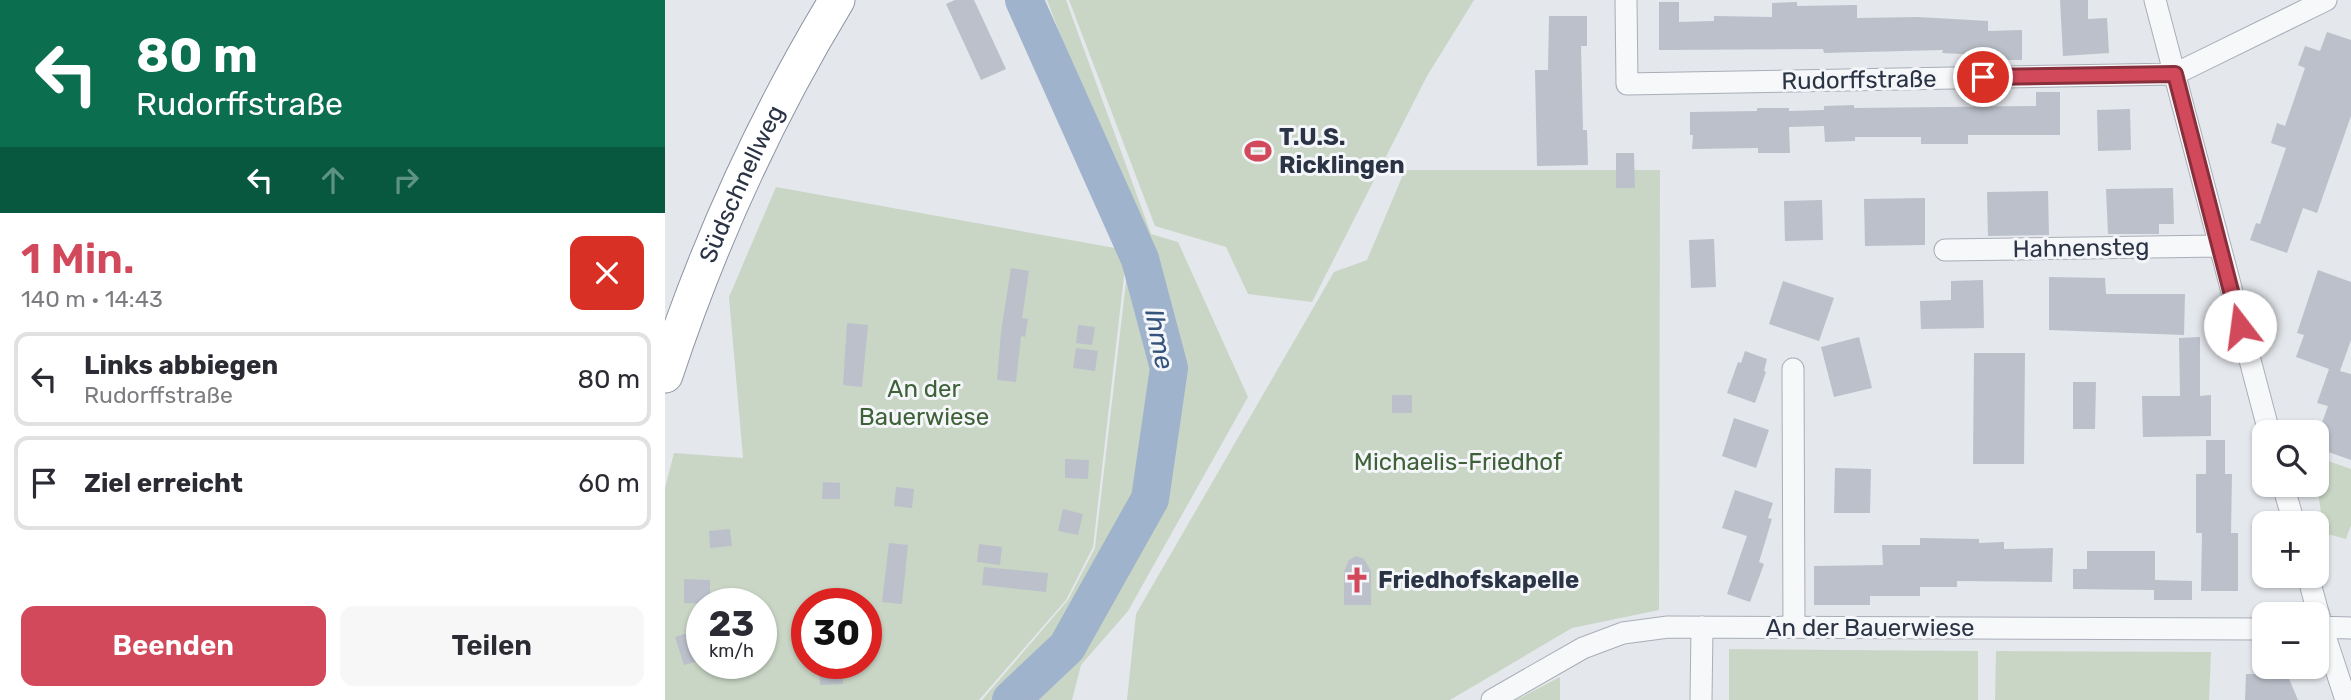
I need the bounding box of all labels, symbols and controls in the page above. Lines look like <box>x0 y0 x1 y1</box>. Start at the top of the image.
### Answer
text: 80 m <box>136 26 258 84</box>
icon: left <box>21 28 112 119</box>
pin <box>1953 47 2013 107</box>
icon: arrive <box>1964 58 2002 96</box>
street label: Rudorffstraße <box>1781 65 1937 95</box>
text: Rudorffstraße <box>136 85 343 123</box>
street label: Südschnellweg <box>694 100 790 267</box>
place label: T.U.S. Ricklingen <box>1279 123 1405 179</box>
sports icon: T.U.S. Ricklingen <box>1243 136 1273 166</box>
icon: left <box>241 161 279 199</box>
icon: ahead <box>314 161 352 199</box>
icon: right <box>387 161 425 199</box>
street label: Hahnensteg <box>2012 233 2150 263</box>
text: 1 Min. <box>21 234 134 284</box>
button: close <box>570 236 644 310</box>
text: 140 m · 14:43 <box>21 285 163 313</box>
position arrow <box>2203 289 2277 363</box>
water label: Ihme <box>1138 306 1180 372</box>
text: Links abbiegen <box>84 350 278 381</box>
icon: left <box>25 360 63 398</box>
text: 80 m <box>577 364 640 395</box>
park label: An der Bauerwiese <box>859 375 989 431</box>
text: Rudorffstraße <box>84 381 233 409</box>
map controls <box>2252 420 2329 679</box>
button: search <box>2252 420 2329 497</box>
park label: Michaelis-Friedhof <box>1354 448 1563 476</box>
icon: arrive <box>25 464 63 502</box>
text: Ziel erreicht <box>84 468 243 499</box>
text: 60 m <box>578 468 640 499</box>
button: + <box>2252 511 2329 588</box>
church icon: Friedhofskapelle <box>1342 565 1372 595</box>
place label: Friedhofskapelle <box>1378 566 1579 594</box>
speed limit sign: 30 <box>791 588 882 679</box>
button: − <box>2252 602 2329 679</box>
text: 23 <box>709 603 754 645</box>
button: Beenden <box>21 606 326 686</box>
button: Teilen <box>340 606 644 686</box>
street label: An der Bauerwiese <box>1765 614 1975 642</box>
text: km/h <box>709 640 754 662</box>

